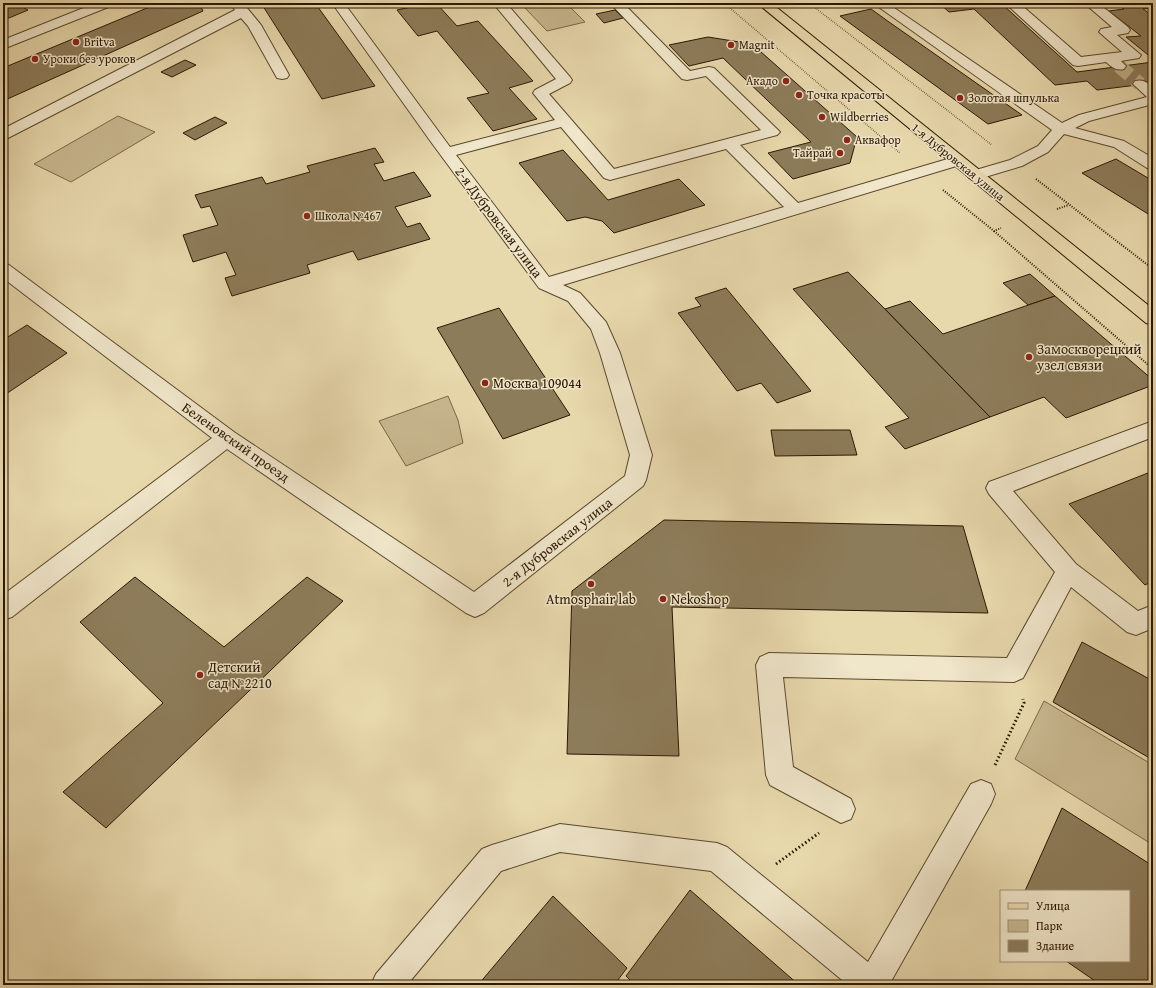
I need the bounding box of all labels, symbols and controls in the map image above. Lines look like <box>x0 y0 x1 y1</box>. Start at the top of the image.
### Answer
place label: Britva <box>84 33 115 50</box>
place label: Magnit <box>739 36 776 53</box>
marker: Britva <box>71 37 81 47</box>
marker: Magnit <box>726 40 736 50</box>
place label: Уроки без уроков <box>43 50 136 67</box>
marker: Уроки без уроков <box>30 54 40 64</box>
place label: Акадо <box>746 72 778 89</box>
marker: Акадо <box>781 76 791 86</box>
place label: Точка красоты <box>807 86 886 103</box>
place label: Золотая шпулька <box>968 89 1060 106</box>
marker: Точка красоты <box>794 90 804 100</box>
marker: Золотая шпулька <box>955 93 965 103</box>
place label: Wildberries <box>830 108 889 125</box>
marker: Wildberries <box>817 112 827 122</box>
street label: 1-я Дубровская улица <box>908 119 1009 205</box>
place label: Аквафор <box>855 131 901 148</box>
marker: Аквафор <box>842 135 852 145</box>
place label: Тайрай <box>793 144 832 161</box>
marker: Тайрай <box>835 148 845 158</box>
street label: 2-я Дубровская улица <box>450 162 548 282</box>
place label: Школа №467 <box>315 207 381 224</box>
marker: Школа №467 <box>302 211 312 221</box>
place label: Замоскворецкий узел связи <box>1036 339 1142 375</box>
marker: Замоскворецкий узел связи <box>1024 352 1034 362</box>
place label: Москва 109044 <box>493 373 582 393</box>
marker: Москва 109044 <box>480 378 490 388</box>
street label: Беленовский проезд <box>178 397 294 487</box>
street label: 2-я Дубровская улица <box>498 492 616 591</box>
marker: Atmosphair lab <box>586 579 596 589</box>
place label: Atmosphair lab <box>546 589 636 609</box>
place label: Nekoshop <box>671 589 729 609</box>
marker: Nekoshop <box>658 594 668 604</box>
place label: Детский сад №2210 <box>207 657 272 693</box>
marker: Детский сад №2210 <box>195 670 205 680</box>
legend <box>1000 890 1130 962</box>
text: Улица <box>1036 897 1070 914</box>
text: Парк <box>1036 917 1063 934</box>
text: Здание <box>1036 937 1075 954</box>

